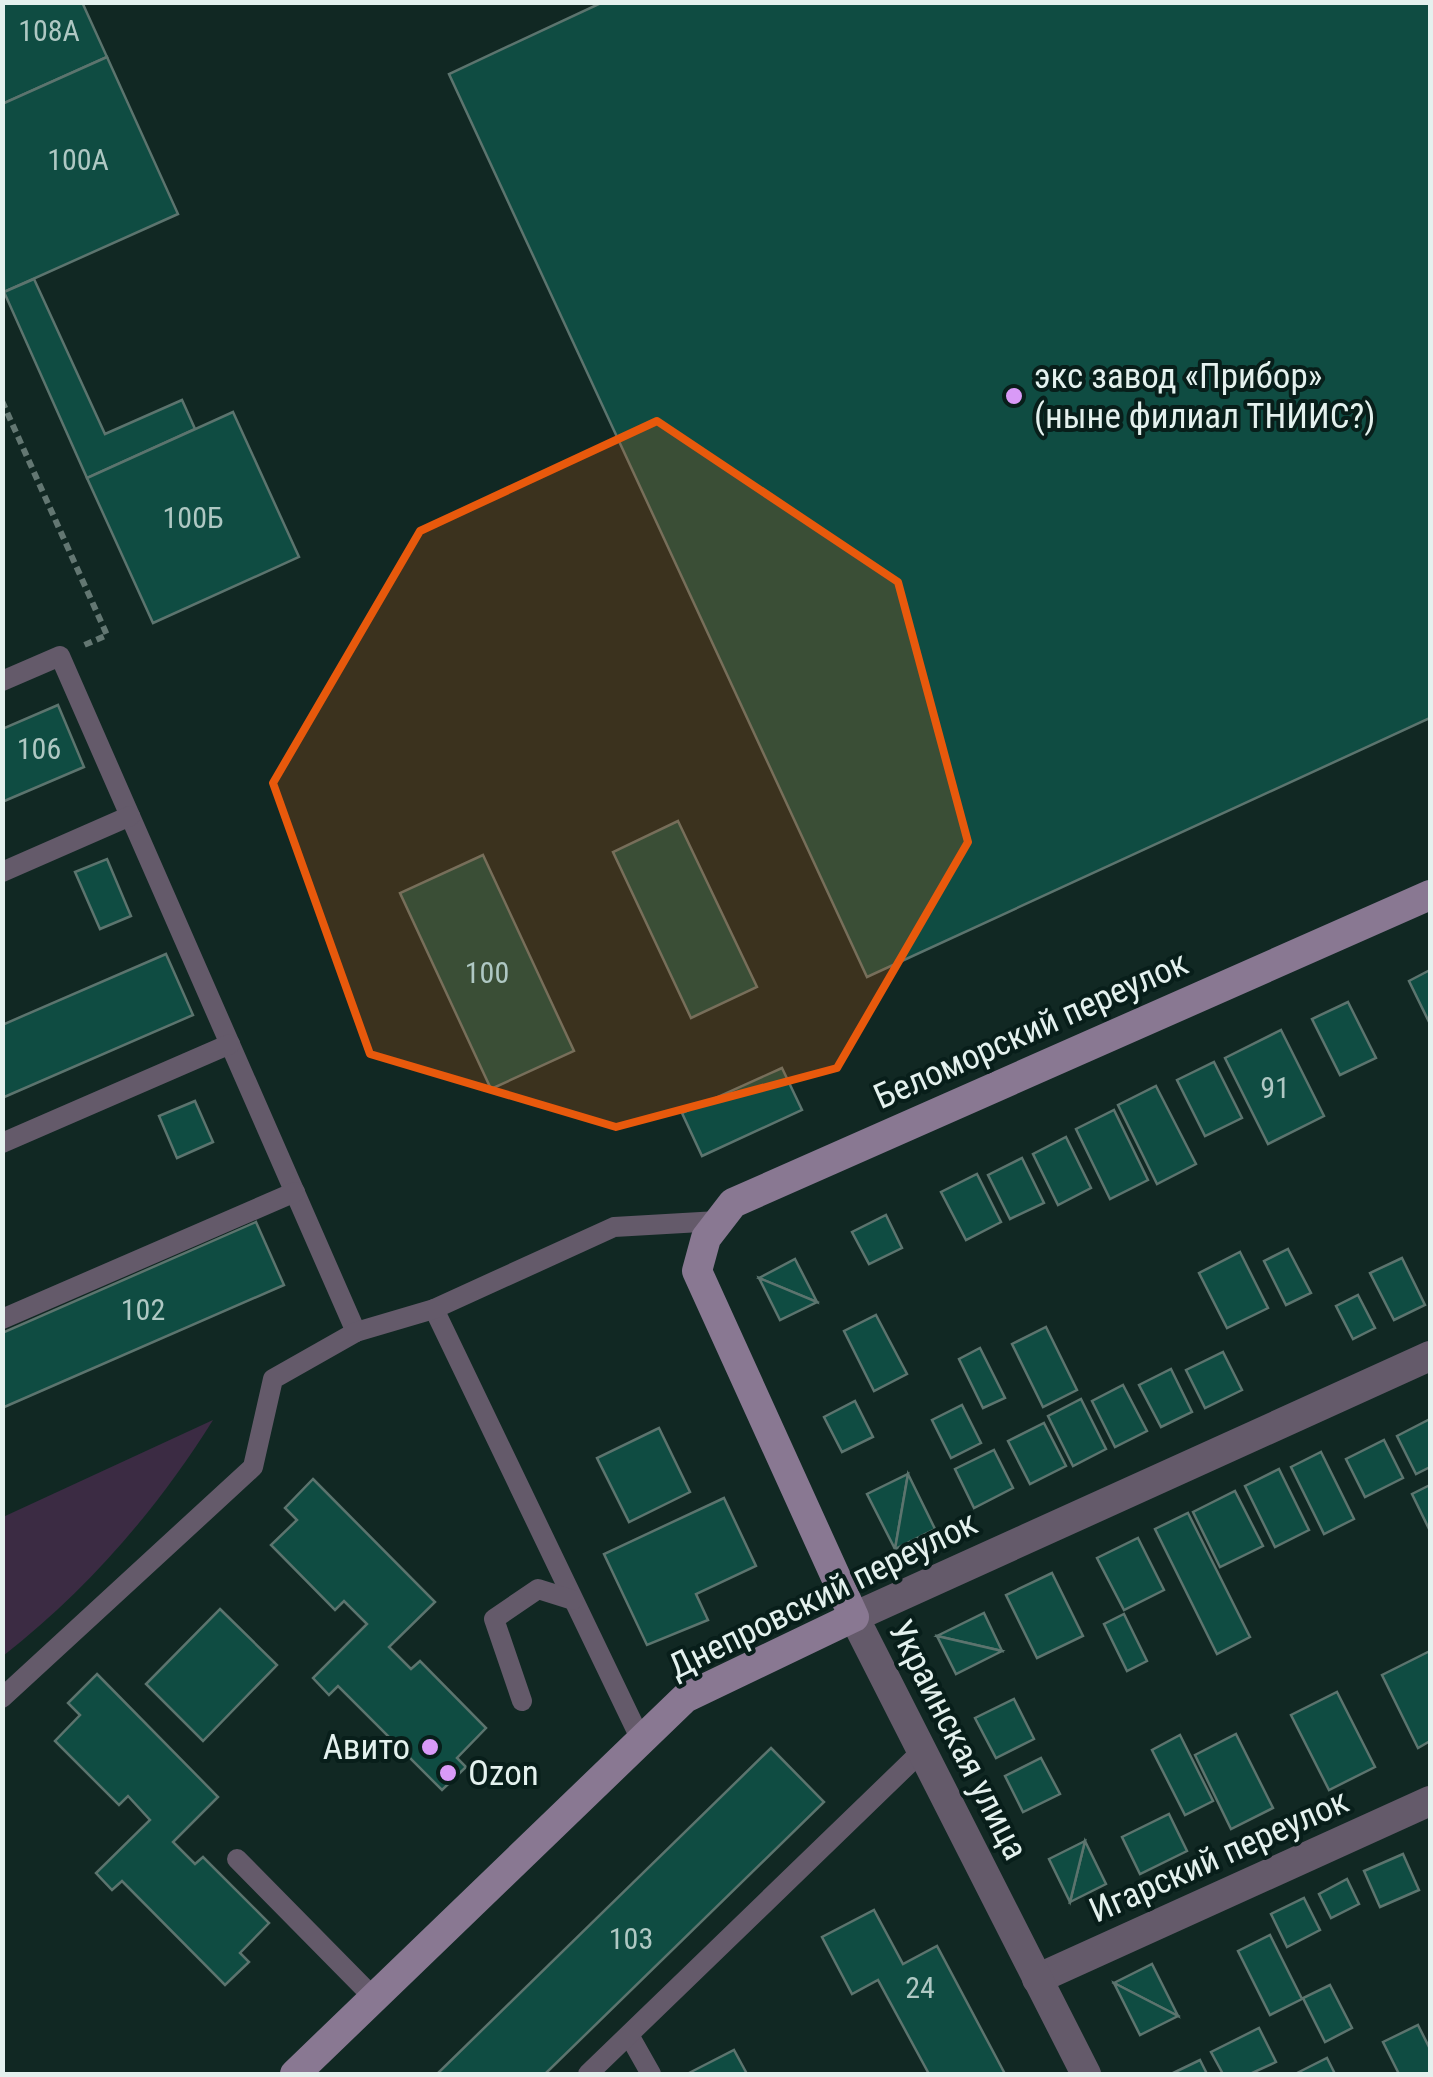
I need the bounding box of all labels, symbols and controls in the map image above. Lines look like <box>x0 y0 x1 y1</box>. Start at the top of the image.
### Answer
house number: 108А <box>18 13 80 48</box>
house number: 100А <box>47 142 109 177</box>
place label: экс завод «Прибор» (ныне филиал ТНИИС?) <box>1034 356 1375 437</box>
marker: экс завод «Прибор» (ныне филиал ТНИИС?) <box>1003 385 1025 407</box>
house number: 100Б <box>163 500 223 535</box>
house number: 106 <box>17 731 61 766</box>
street label: Беломорский переулок <box>868 942 1194 1118</box>
house number: 100 <box>465 955 509 990</box>
house number: 91 <box>1260 1070 1290 1105</box>
house number: 102 <box>121 1292 165 1327</box>
street label: Днепровский переулок <box>662 1502 984 1688</box>
street label: Украинская улица <box>880 1613 1036 1867</box>
place label: Авито <box>323 1727 410 1768</box>
marker: Авито <box>419 1736 441 1758</box>
place label: Ozon <box>468 1753 539 1794</box>
marker: Ozon <box>437 1762 459 1784</box>
street label: Игарский переулок <box>1083 1780 1355 1932</box>
house number: 103 <box>609 1921 653 1956</box>
house number: 24 <box>905 1970 935 2005</box>

